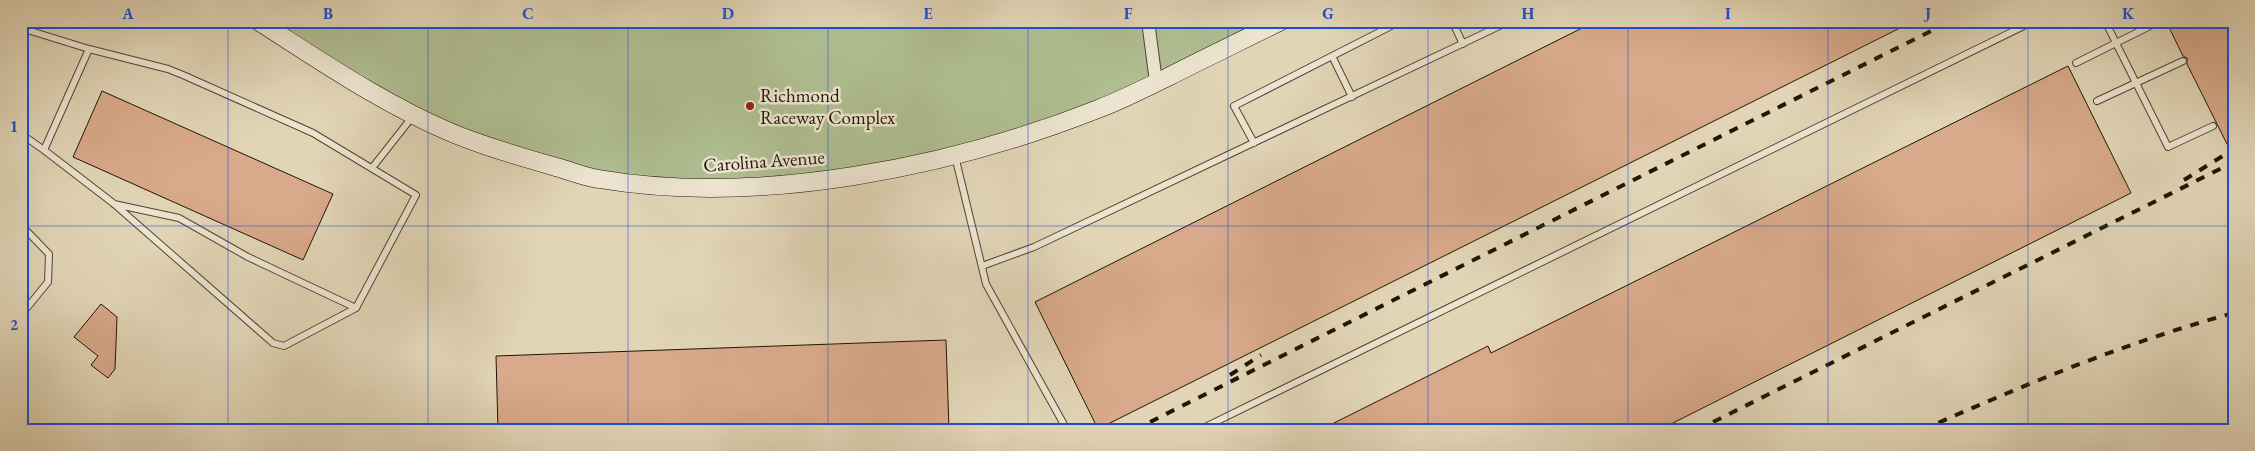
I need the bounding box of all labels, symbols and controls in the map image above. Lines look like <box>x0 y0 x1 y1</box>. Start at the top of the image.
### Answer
text: A <box>121 3 134 24</box>
text: B <box>323 3 333 24</box>
text: C <box>522 3 534 24</box>
text: D <box>722 3 734 24</box>
text: E <box>923 3 933 24</box>
text: F <box>1124 3 1133 24</box>
text: G <box>1322 3 1334 24</box>
text: H <box>1522 3 1535 24</box>
text: I <box>1725 3 1731 24</box>
text: J <box>1923 3 1931 24</box>
text: K <box>2122 3 2135 24</box>
place label: Richmond Raceway Complex <box>760 83 896 130</box>
marker: Richmond Raceway Complex <box>744 100 756 112</box>
text: 1 <box>10 116 18 137</box>
street label: Carolina Avenue <box>702 144 826 178</box>
text: 2 <box>10 314 19 335</box>

